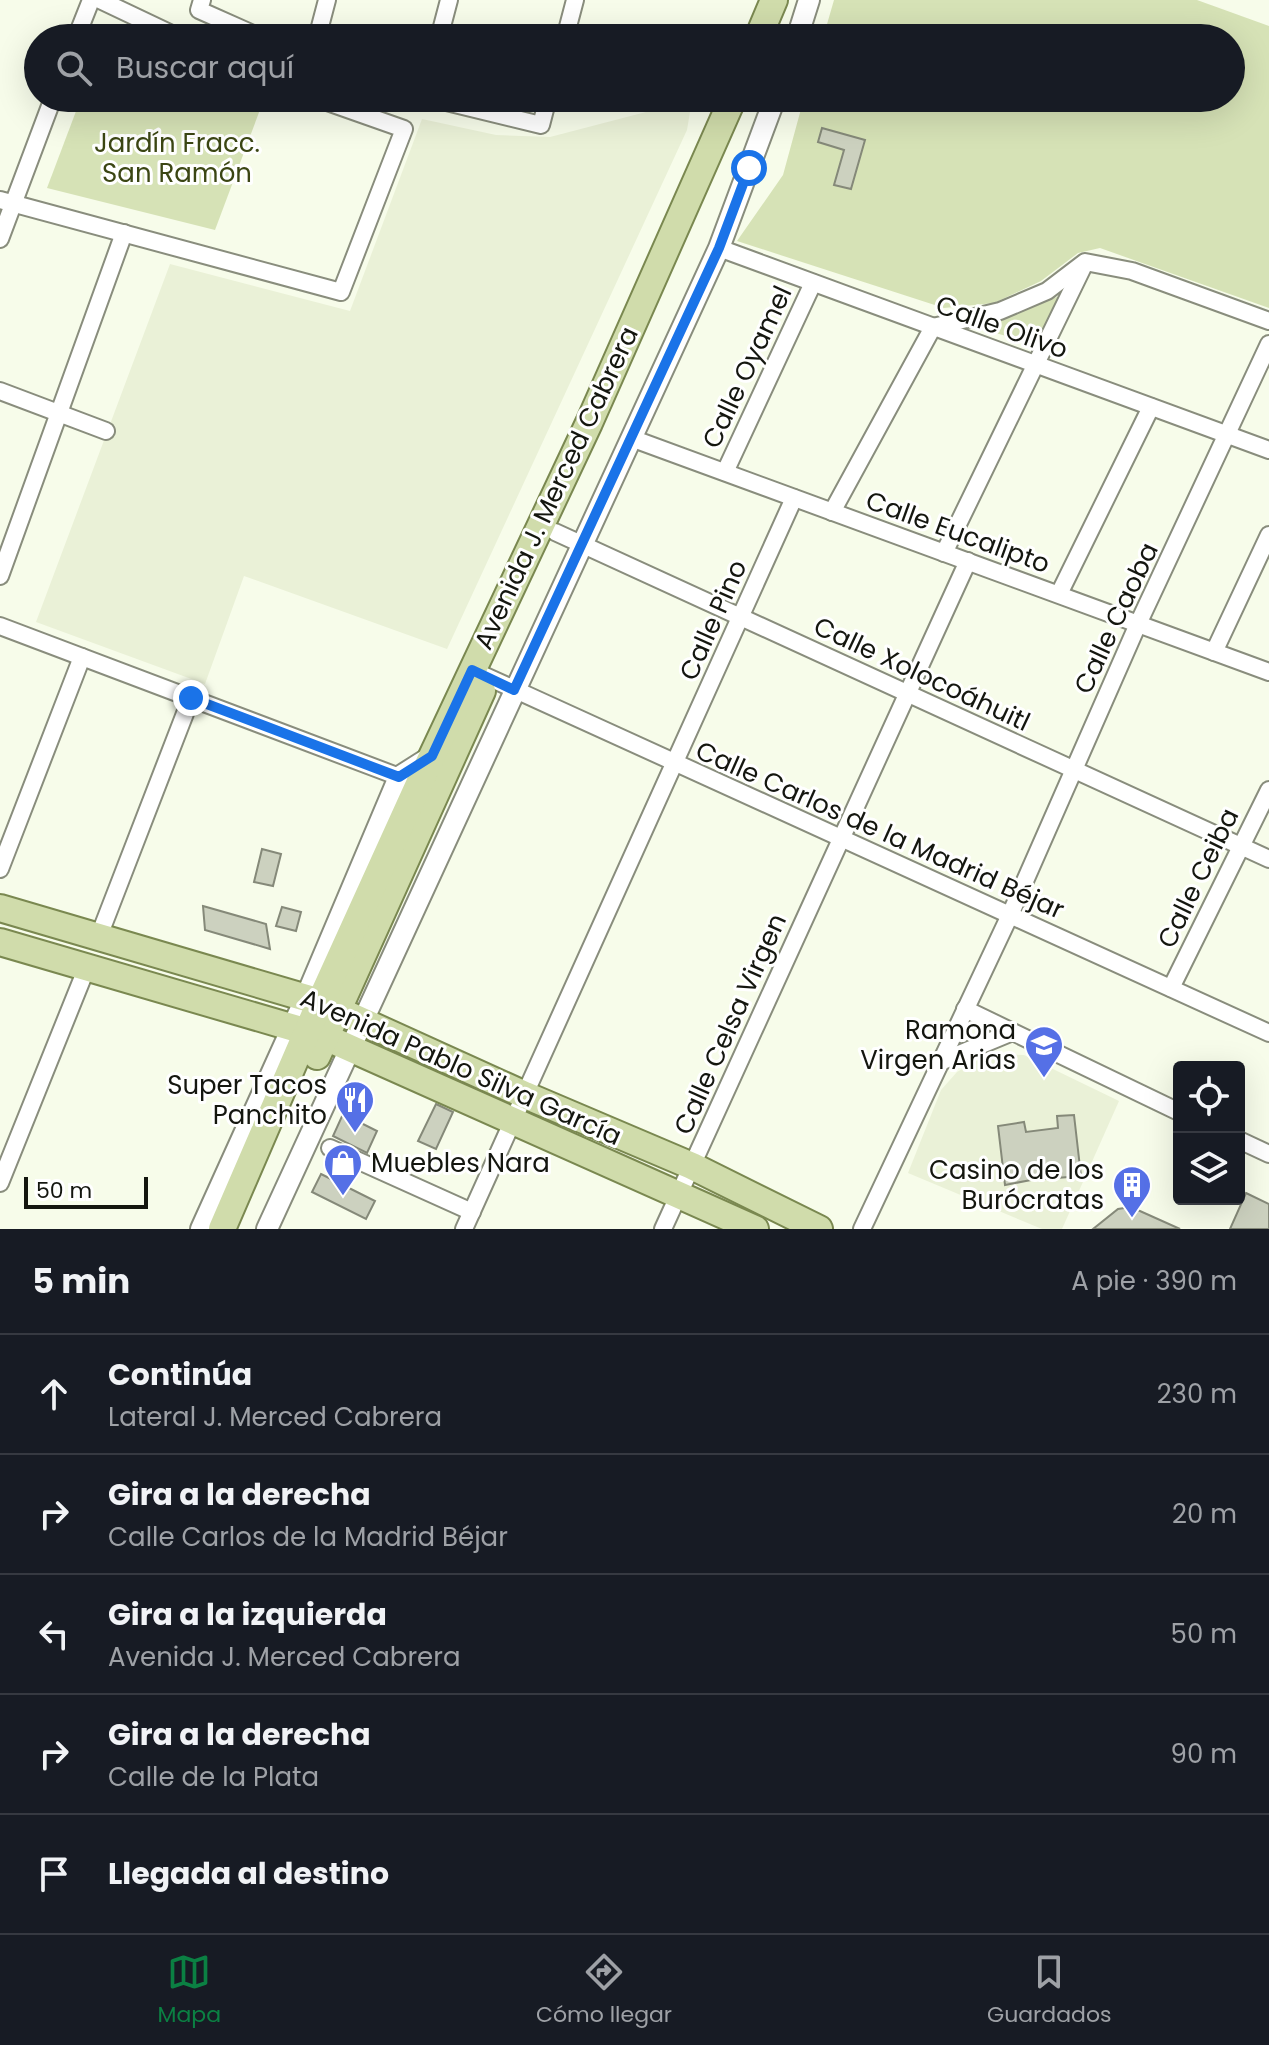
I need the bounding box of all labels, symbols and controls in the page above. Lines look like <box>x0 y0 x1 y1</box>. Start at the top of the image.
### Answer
search box <box>24 24 1245 112</box>
icon: search <box>52 46 96 90</box>
text: Buscar aquí <box>116 46 294 89</box>
park label: Jardín Fracc. San Ramón <box>94 125 260 191</box>
route start <box>731 150 767 186</box>
street label: Calle Oyamel <box>694 280 800 454</box>
street label: Calle Olivo <box>931 286 1073 368</box>
street label: Avenida J. Merced Cabrera <box>465 321 647 655</box>
street label: Calle Eucalipto <box>861 482 1055 582</box>
street label: Calle Caoba <box>1065 537 1167 699</box>
street label: Calle Pino <box>670 554 756 686</box>
street label: Calle Xolocoáhuitl <box>808 608 1036 740</box>
route end <box>173 680 209 716</box>
street label: Calle Carlos de la Madrid Béjar <box>690 732 1070 928</box>
street label: Calle Ceiba <box>1149 802 1247 954</box>
street label: Calle Celsa Virgen <box>665 908 795 1140</box>
street label: Avenida Pablo Silva García <box>295 980 627 1154</box>
place label: Ramona Virgen Arias <box>860 1012 1016 1078</box>
school or university icon: Ramona Virgen Arias <box>1023 1024 1065 1079</box>
map controls <box>1173 1061 1245 1205</box>
button: locate <box>1173 1061 1245 1133</box>
place label: Super Tacos Panchito <box>167 1067 327 1133</box>
restaurant icon: Super Tacos Panchito <box>334 1079 376 1134</box>
button: layers <box>1173 1133 1245 1205</box>
shop icon: Muebles Nara <box>322 1142 364 1197</box>
place label: Muebles Nara <box>371 1145 550 1181</box>
place label: Casino de los Burócratas <box>929 1152 1104 1218</box>
building icon: Casino de los Burócratas <box>1111 1164 1153 1219</box>
scale bar <box>24 1173 148 1209</box>
text: 50 m <box>36 1175 92 1206</box>
text: 5 min <box>32 1257 130 1305</box>
text: A pie · 390 m <box>1071 1263 1237 1299</box>
text: Continúa <box>108 1353 252 1396</box>
icon: ahead <box>32 1372 76 1416</box>
text: 230 m <box>1157 1376 1237 1412</box>
text: Lateral J. Merced Cabrera <box>108 1399 442 1435</box>
text: Gira a la derecha <box>108 1473 371 1516</box>
icon: right <box>32 1492 76 1536</box>
text: 20 m <box>1172 1496 1237 1532</box>
text: Calle Carlos de la Madrid Béjar <box>108 1519 508 1555</box>
text: Gira a la izquierda <box>108 1593 387 1636</box>
icon: left <box>32 1612 76 1656</box>
text: 50 m <box>1171 1616 1237 1652</box>
text: Avenida J. Merced Cabrera <box>108 1639 460 1675</box>
text: Gira a la derecha <box>108 1713 371 1756</box>
icon: right <box>32 1732 76 1776</box>
text: 90 m <box>1171 1736 1237 1772</box>
text: Calle de la Plata <box>108 1759 319 1795</box>
icon: arrive <box>32 1852 76 1896</box>
text: Llegada al destino <box>108 1852 389 1895</box>
tab: Mapa <box>157 1950 221 2031</box>
tab: Cómo llegar <box>536 1950 672 2031</box>
tab: Guardados <box>987 1950 1112 2031</box>

